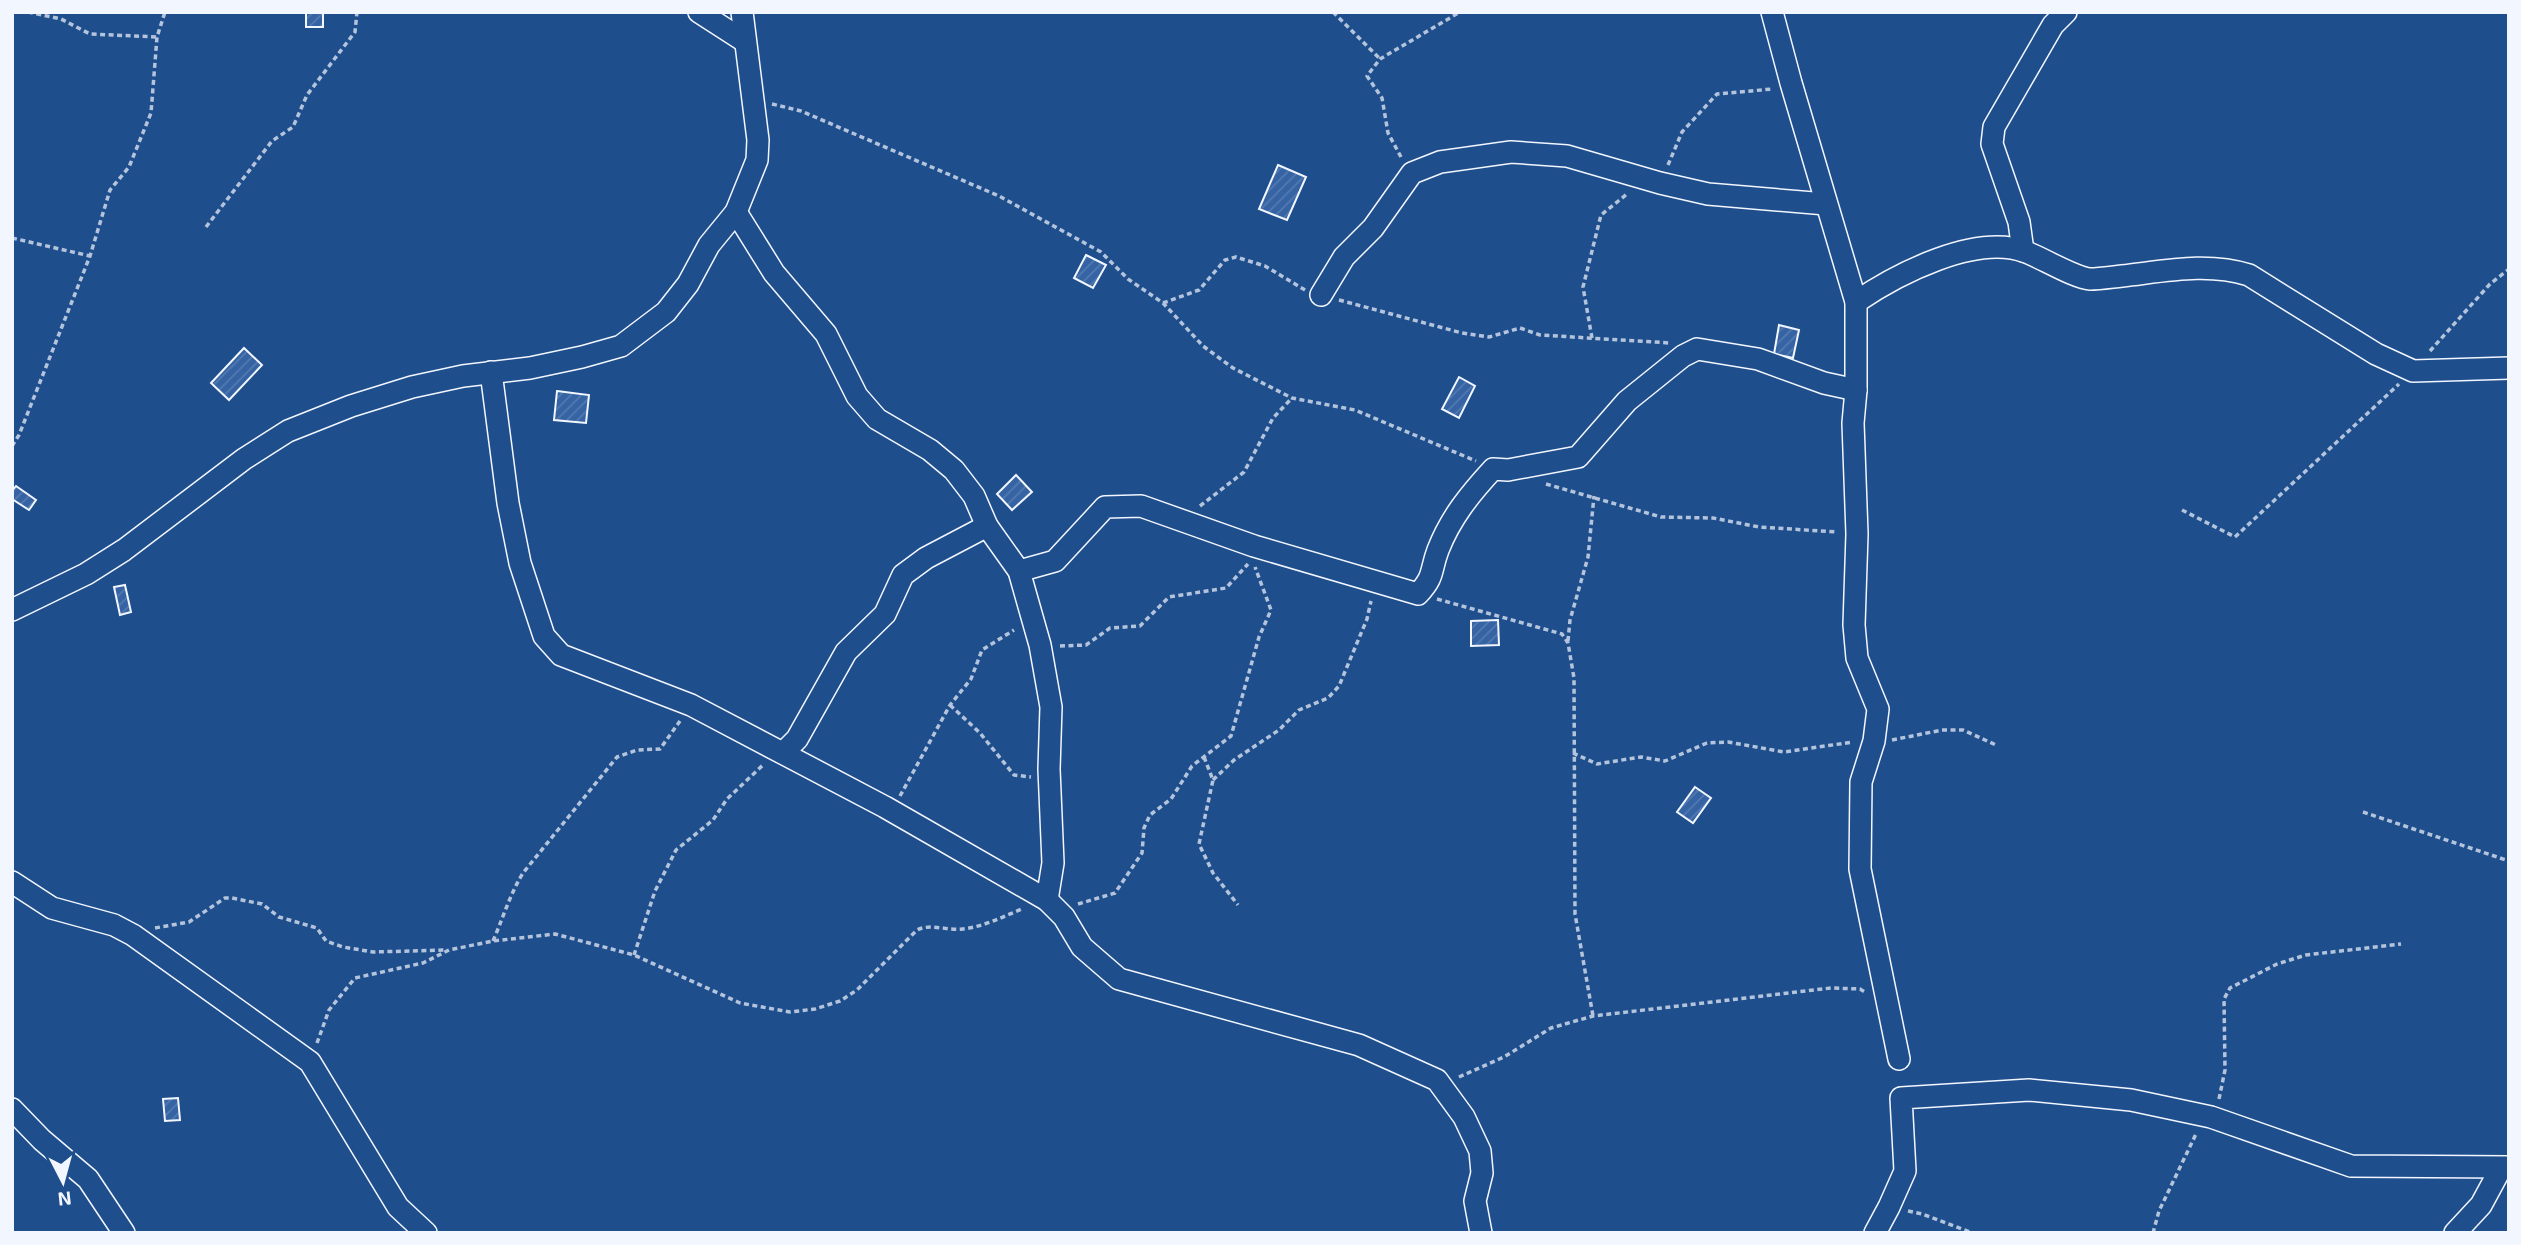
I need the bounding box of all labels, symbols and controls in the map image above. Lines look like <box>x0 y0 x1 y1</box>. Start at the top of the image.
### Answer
north arrow <box>28 1147 98 1217</box>
text: N <box>57 1187 73 1212</box>

